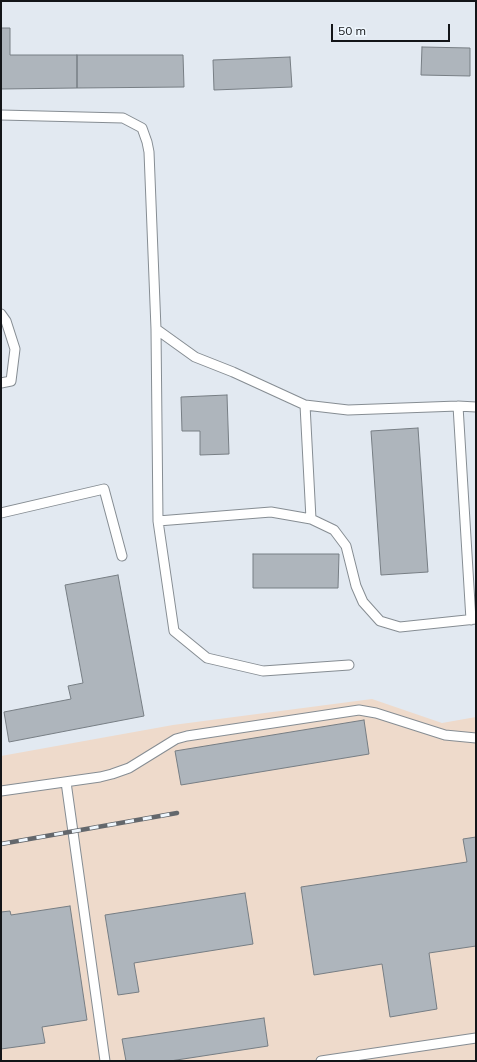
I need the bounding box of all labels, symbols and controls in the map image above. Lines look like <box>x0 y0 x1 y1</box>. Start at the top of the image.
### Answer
scale bar <box>333 16 452 42</box>
text: 50 m <box>338 23 366 38</box>

